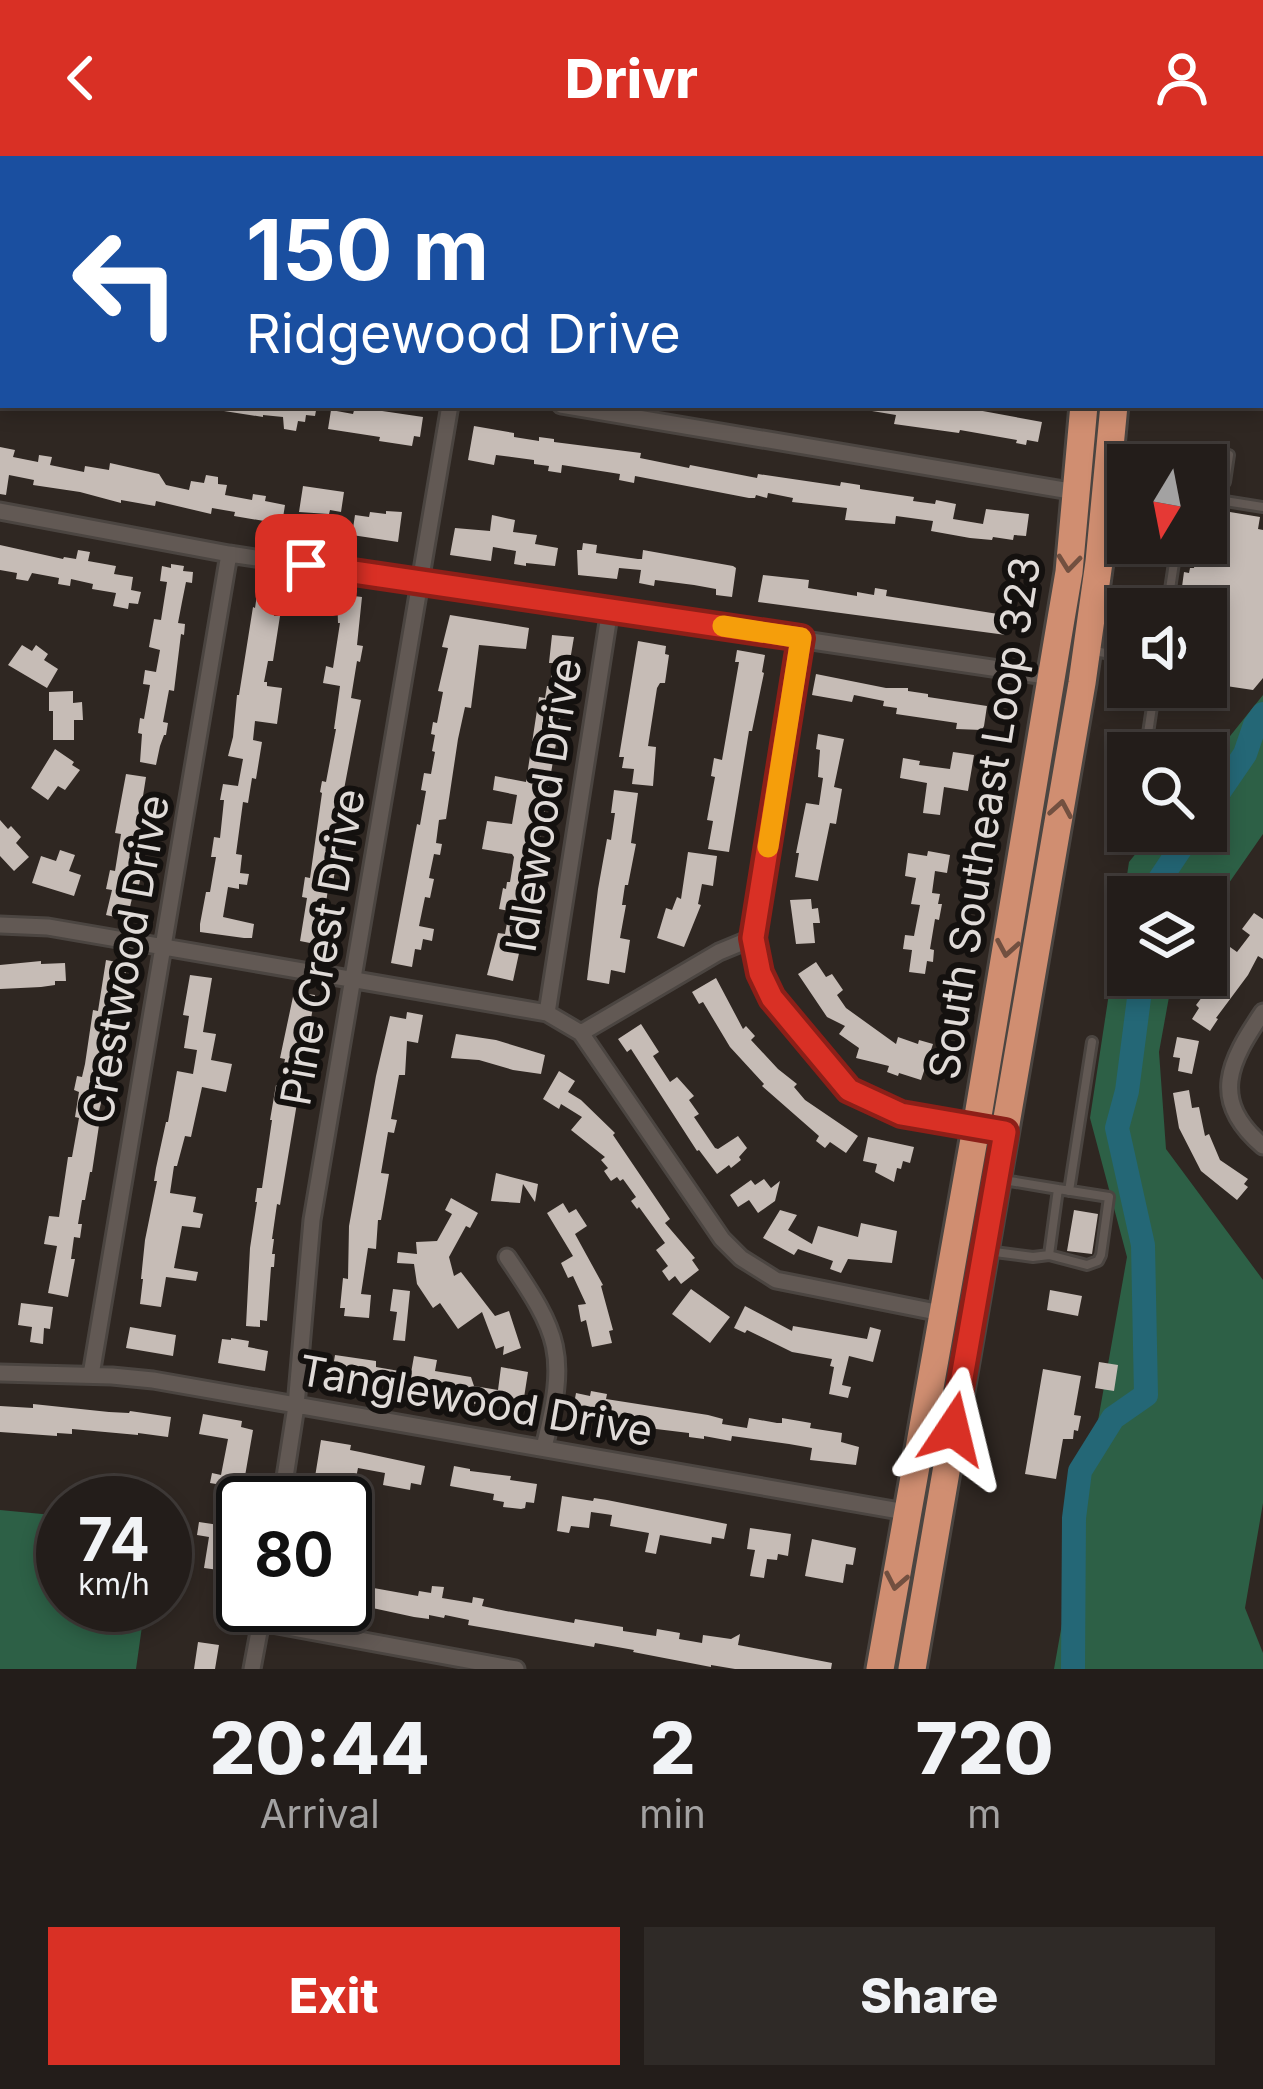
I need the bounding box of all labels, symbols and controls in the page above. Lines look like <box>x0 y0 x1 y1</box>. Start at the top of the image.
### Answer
icon: back <box>48 45 114 111</box>
icon: person <box>1149 45 1215 111</box>
text: Drivr <box>565 46 698 111</box>
text: 150 m <box>246 199 489 300</box>
icon: left <box>48 204 204 360</box>
text: Ridgewood Drive <box>246 301 681 366</box>
north arrow <box>1107 444 1227 564</box>
map controls <box>1107 444 1227 996</box>
pin <box>255 514 357 616</box>
icon: arrive <box>273 532 339 598</box>
street label: South Southeast Loop 323 <box>917 553 1051 1083</box>
one-way arrow <box>1057 554 1082 573</box>
button: sound <box>1107 588 1227 708</box>
street label: Idlewood Drive <box>495 655 591 955</box>
button: search <box>1107 732 1227 852</box>
street label: Pine Crest Drive <box>269 785 375 1109</box>
street label: Crestwood Drive <box>71 791 179 1127</box>
one-way arrow <box>1047 799 1072 819</box>
button: layers <box>1107 876 1227 996</box>
one-way arrow <box>995 938 1020 958</box>
street label: Tanglewood Drive <box>295 1344 657 1456</box>
position arrow <box>890 1366 1016 1492</box>
speed limit sign: 80 <box>216 1476 372 1632</box>
text: 74 <box>78 1503 150 1575</box>
text: km/h <box>78 1566 150 1602</box>
one-way arrow <box>884 1570 910 1590</box>
text: 20:44 <box>210 1704 430 1791</box>
text: 2 <box>650 1704 696 1791</box>
text: 720 <box>915 1704 1053 1791</box>
text: Arrival <box>260 1790 380 1837</box>
text: min <box>639 1790 706 1837</box>
text: m <box>967 1790 1002 1837</box>
button: Exit <box>48 1927 620 2065</box>
button: Share <box>644 1927 1215 2065</box>

